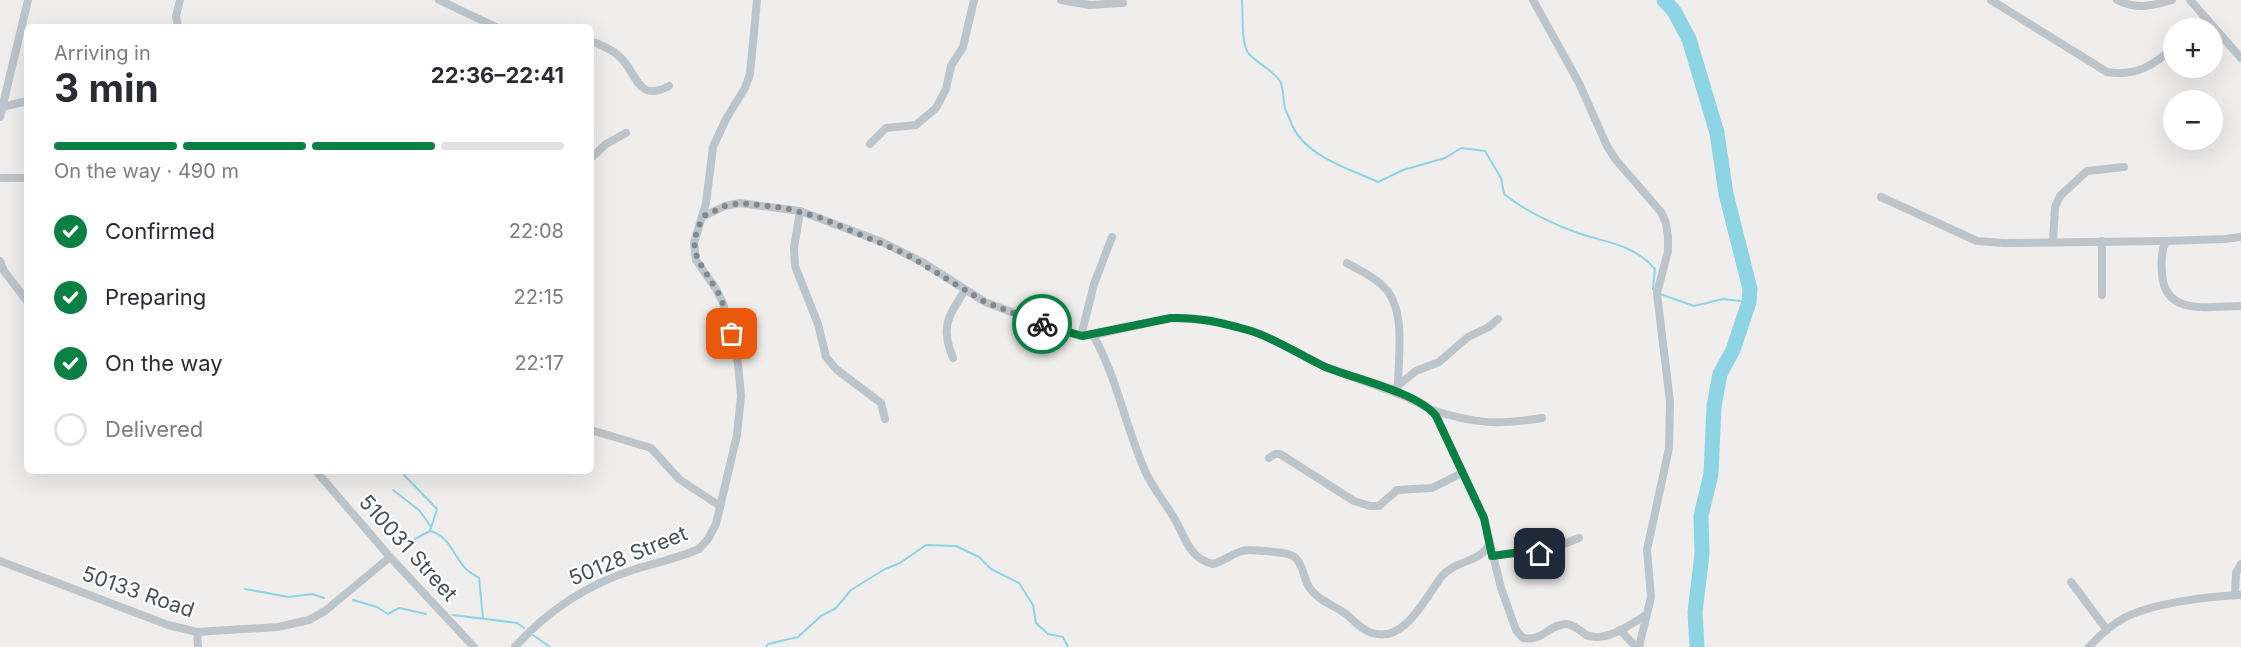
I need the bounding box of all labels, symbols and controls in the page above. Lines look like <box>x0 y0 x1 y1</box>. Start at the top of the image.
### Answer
map controls <box>2163 18 2223 150</box>
button: + <box>2163 18 2223 78</box>
text: Arriving in <box>54 41 151 65</box>
text: 22:36–22:41 <box>431 62 564 88</box>
text: 3 min <box>54 64 159 111</box>
button: − <box>2163 90 2223 150</box>
text: On the way · 490 m <box>54 159 239 183</box>
icon: check <box>54 215 87 248</box>
text: Confirmed <box>105 218 215 244</box>
text: 22:08 <box>509 219 564 243</box>
icon: check <box>54 281 87 314</box>
text: Preparing <box>105 284 206 310</box>
text: 22:15 <box>514 285 564 309</box>
courier <box>1012 294 1072 354</box>
pin <box>706 308 757 359</box>
icon: bike <box>1026 308 1059 341</box>
icon: bag <box>715 317 748 350</box>
icon: check <box>54 347 87 380</box>
text: On the way <box>105 350 223 376</box>
text: 22:17 <box>514 351 564 375</box>
text: Delivered <box>105 416 203 442</box>
street label: 510031 Street <box>354 489 463 606</box>
street label: 50128 Street <box>565 520 691 591</box>
pin <box>1514 528 1565 579</box>
icon: home <box>1523 537 1556 570</box>
street label: 50133 Road <box>79 561 198 622</box>

